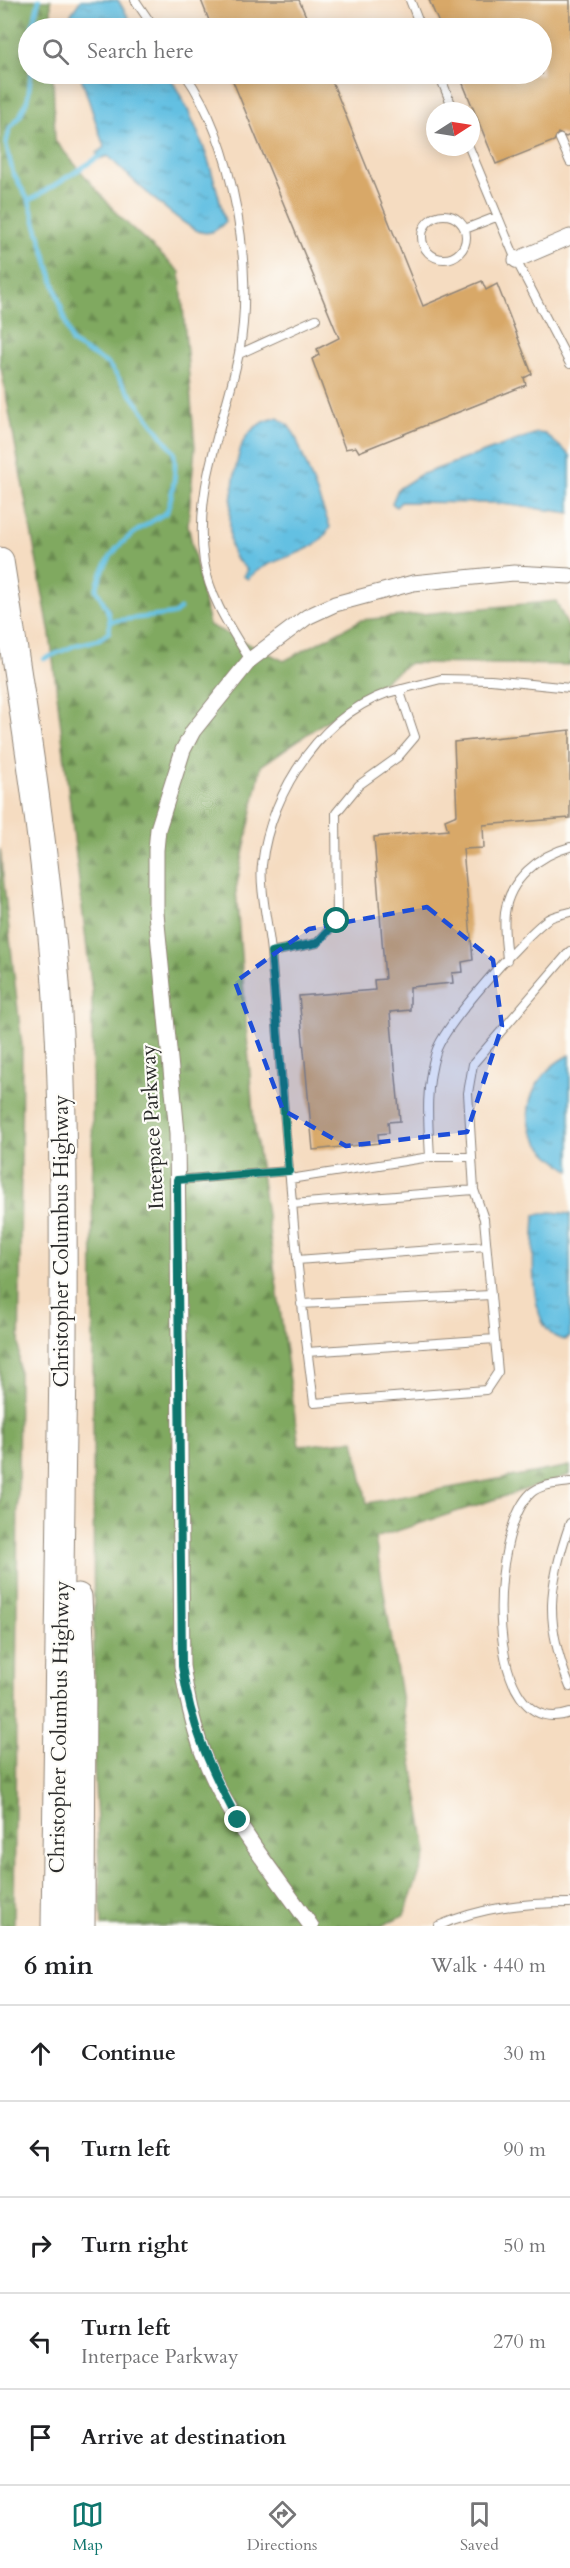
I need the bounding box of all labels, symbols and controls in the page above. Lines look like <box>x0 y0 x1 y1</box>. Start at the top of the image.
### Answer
search box <box>18 18 552 84</box>
icon: search <box>39 35 72 68</box>
text: Search here <box>87 36 194 66</box>
north arrow <box>426 102 480 156</box>
route start <box>323 907 349 933</box>
street label: Interpace Parkway <box>134 1044 171 1210</box>
street label: Christopher Columbus Highway <box>47 1095 76 1387</box>
street label: Christopher Columbus Highway <box>42 1580 77 1874</box>
route end <box>224 1806 250 1832</box>
text: 6 min <box>24 1948 93 1983</box>
text: Walk · 440 m <box>431 1952 546 1979</box>
icon: ahead <box>24 2037 57 2070</box>
text: Continue <box>81 2038 176 2068</box>
text: 30 m <box>503 2040 546 2067</box>
icon: left <box>24 2133 57 2166</box>
text: Turn left <box>81 2134 170 2164</box>
text: 90 m <box>503 2136 546 2163</box>
icon: right <box>24 2229 57 2262</box>
text: Turn right <box>81 2230 188 2260</box>
text: 50 m <box>503 2232 546 2259</box>
text: Turn left <box>81 2313 170 2343</box>
icon: left <box>24 2325 57 2358</box>
text: 270 m <box>493 2328 546 2355</box>
text: Interpace Parkway <box>81 2343 238 2370</box>
icon: arrive <box>24 2421 57 2454</box>
text: Arrive at destination <box>81 2422 286 2452</box>
tab: Map <box>71 2498 104 2556</box>
tab: Directions <box>247 2498 317 2556</box>
tab: Saved <box>460 2498 499 2556</box>

